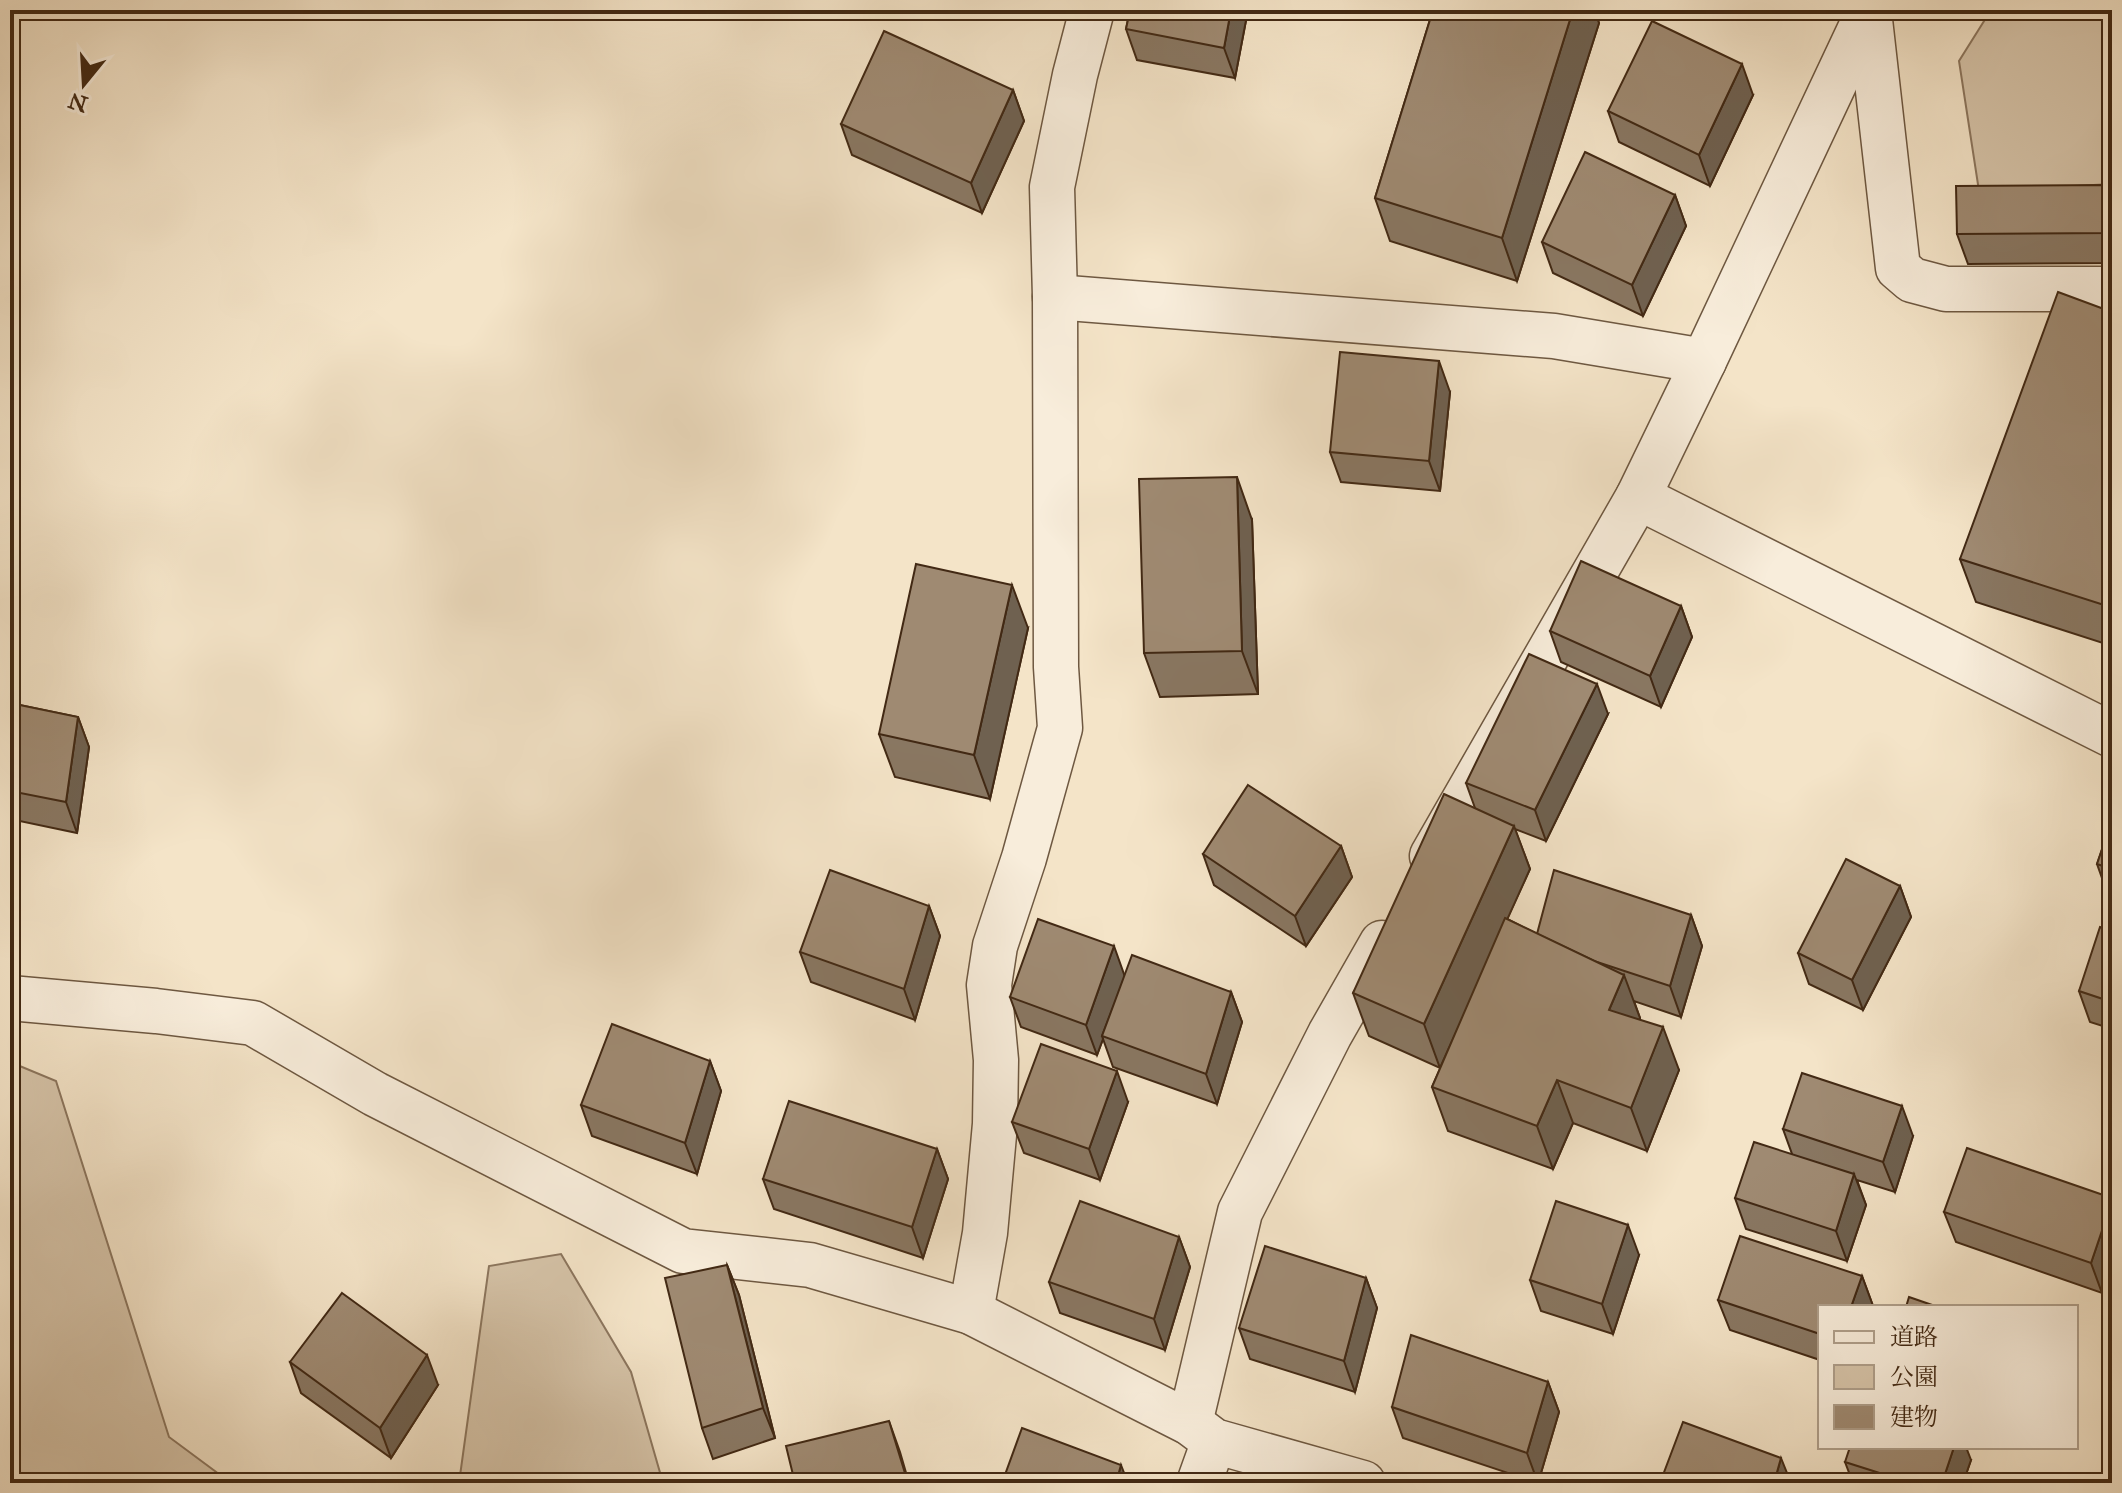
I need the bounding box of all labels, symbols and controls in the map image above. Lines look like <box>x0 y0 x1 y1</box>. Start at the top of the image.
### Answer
north arrow <box>44 44 124 124</box>
text: N <box>65 87 91 118</box>
legend <box>1818 1305 2078 1449</box>
text: 道路 <box>1890 1322 1938 1352</box>
text: 公園 <box>1890 1362 1938 1392</box>
text: 建物 <box>1890 1402 1938 1432</box>

